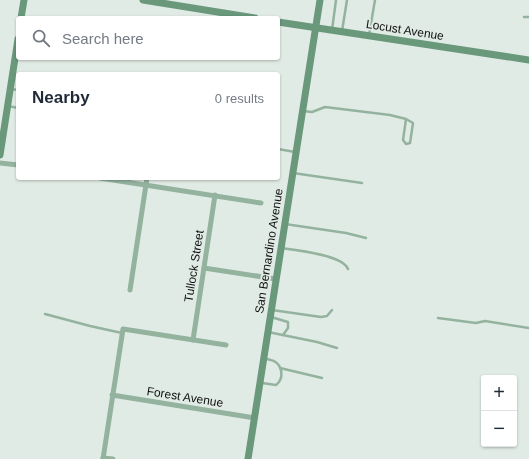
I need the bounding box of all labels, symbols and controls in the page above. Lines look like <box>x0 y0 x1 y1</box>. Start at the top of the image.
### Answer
search box <box>16 16 280 60</box>
street label: Locust Avenue <box>365 17 445 43</box>
icon: search <box>30 27 52 49</box>
text: Search here <box>62 30 144 47</box>
text: Nearby <box>32 88 90 107</box>
text: 0 results <box>215 91 264 106</box>
street label: San Bernardino Avenue <box>252 187 286 315</box>
street label: Tullock Street <box>181 228 207 303</box>
map controls <box>481 375 517 447</box>
button: + <box>481 375 517 411</box>
street label: Forest Avenue <box>146 384 225 410</box>
button: − <box>481 411 517 447</box>

